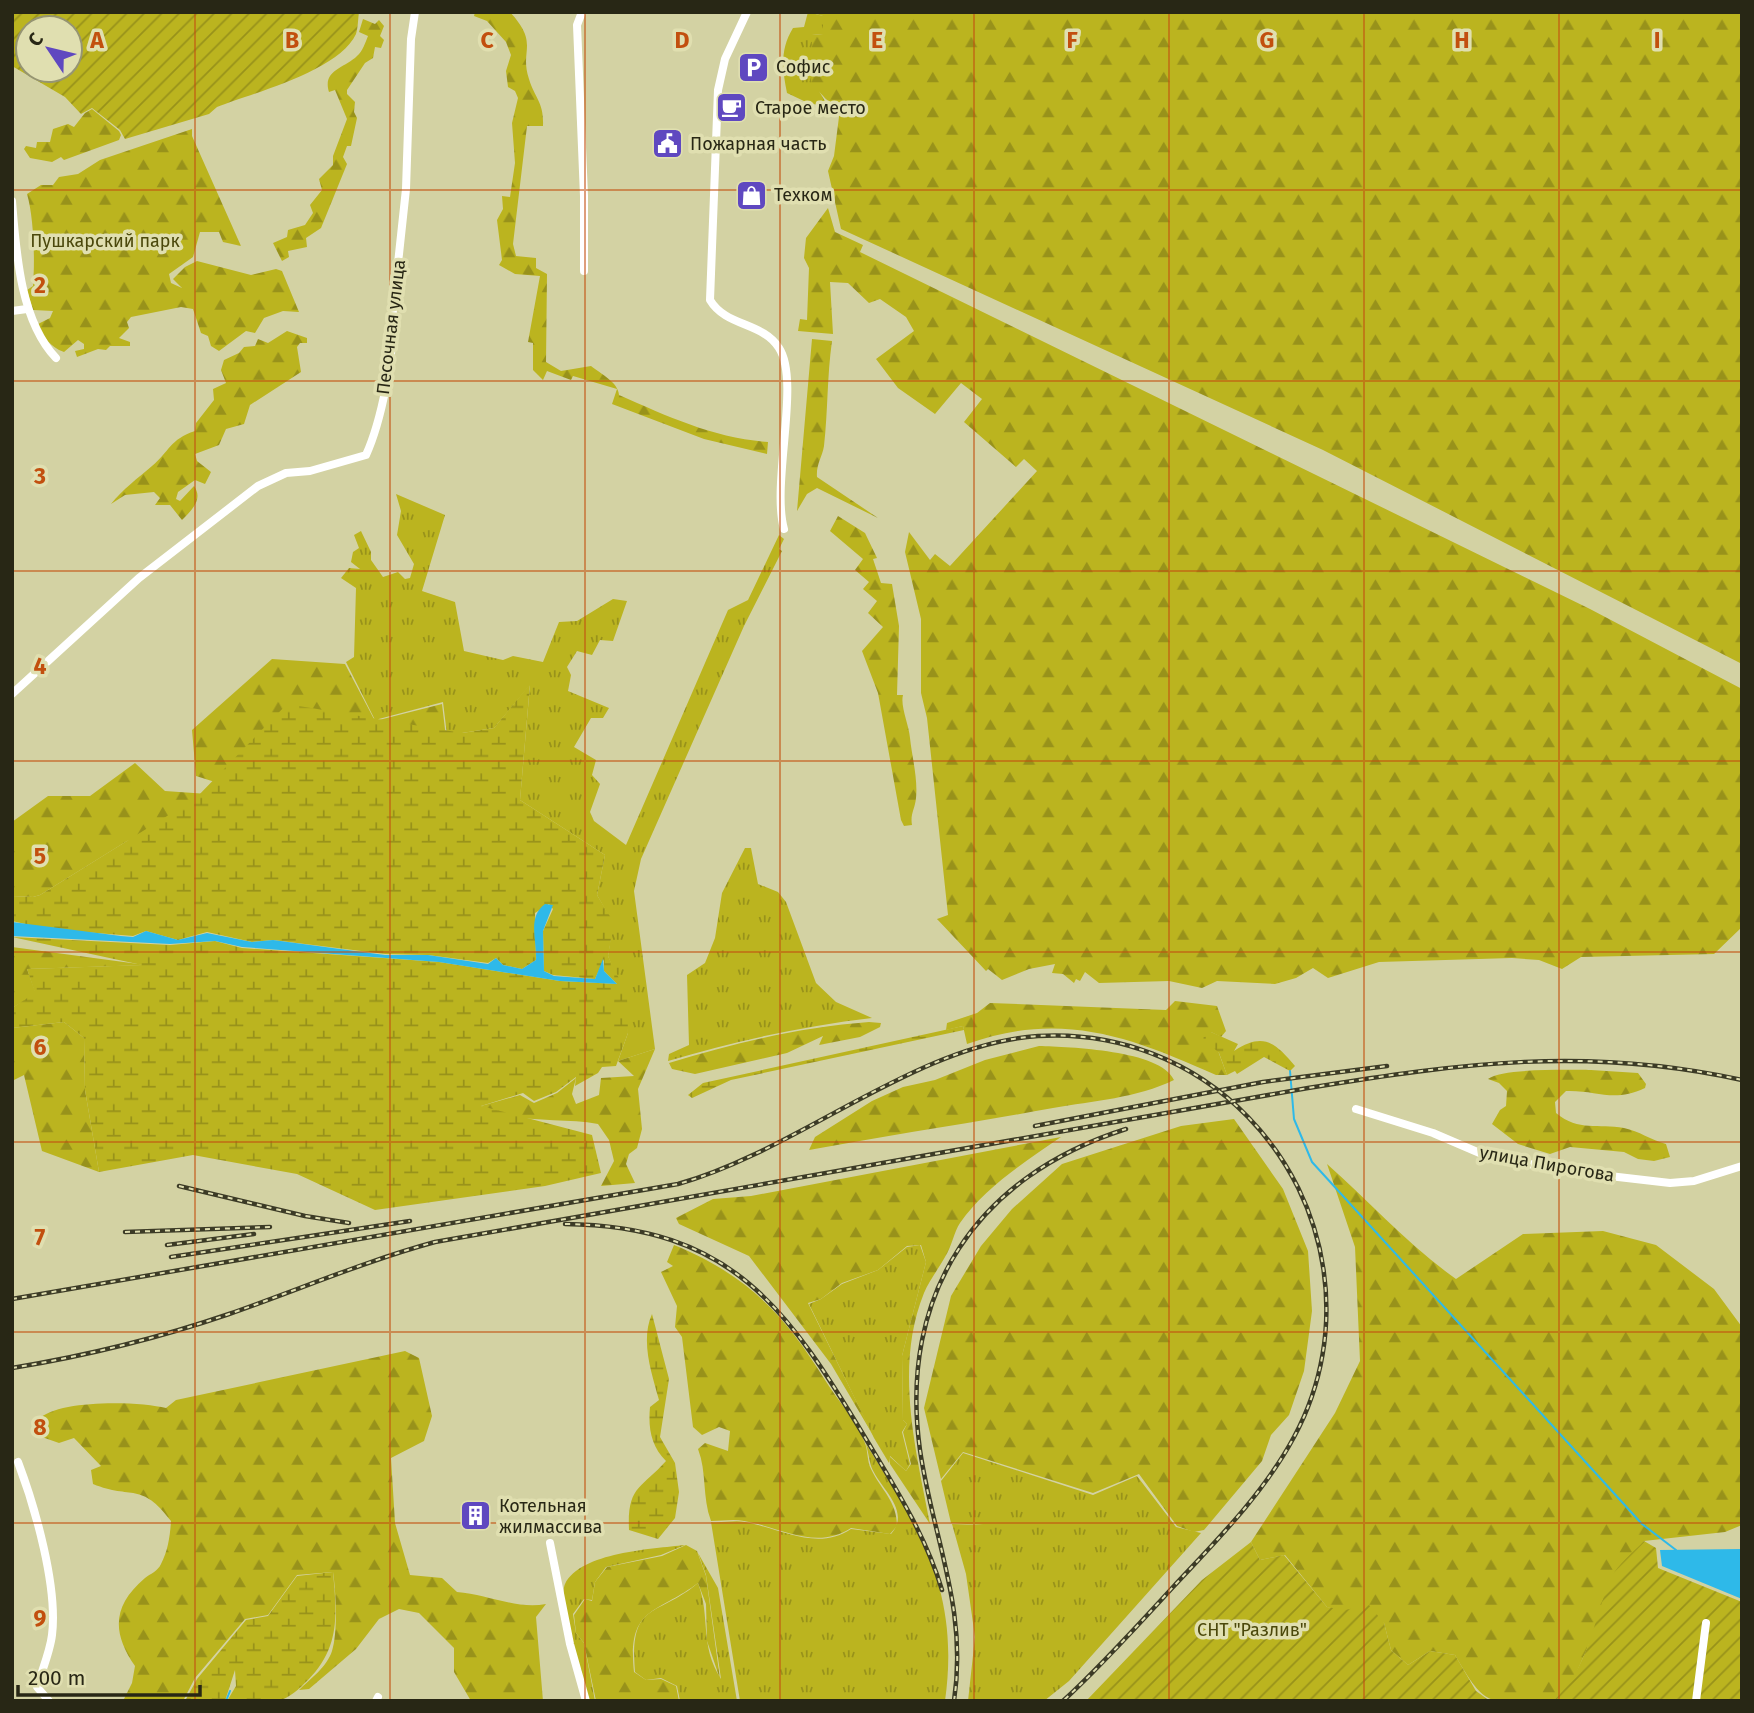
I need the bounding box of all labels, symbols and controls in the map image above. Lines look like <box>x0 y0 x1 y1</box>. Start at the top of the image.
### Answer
north arrow <box>14 14 84 84</box>
text: A <box>89 26 104 54</box>
text: B <box>285 26 299 54</box>
text: C <box>480 26 494 54</box>
text: D <box>675 26 690 54</box>
text: E <box>871 26 883 54</box>
text: F <box>1066 26 1078 54</box>
text: G <box>1260 26 1274 54</box>
text: H <box>1454 26 1470 54</box>
text: I <box>1654 26 1660 54</box>
text: С <box>23 28 48 51</box>
parking icon: Софис <box>736 50 770 84</box>
place label: Софис <box>776 56 831 78</box>
cafe icon: Старое место <box>715 91 749 125</box>
place label: Старое место <box>755 97 866 119</box>
public building icon: Пожарная часть <box>650 127 684 161</box>
place label: Пожарная часть <box>690 133 827 155</box>
shop icon: Техком <box>734 178 768 212</box>
place label: Техком <box>774 184 832 206</box>
park label: Пушкарский парк <box>30 230 180 252</box>
street label: Песочная улица <box>372 258 410 396</box>
text: 2 <box>34 271 46 299</box>
text: 3 <box>33 462 46 490</box>
text: 4 <box>34 652 47 680</box>
text: 5 <box>34 842 46 870</box>
text: 6 <box>34 1033 47 1061</box>
street label: улица Пирогова <box>1478 1141 1616 1187</box>
text: 7 <box>35 1223 46 1251</box>
text: 8 <box>33 1413 47 1441</box>
place label: Котельная жилмассива <box>499 1495 602 1538</box>
building icon: Котельная жилмассива <box>459 1499 493 1533</box>
text: 9 <box>34 1604 47 1632</box>
park label: СНТ "Разлив" <box>1197 1619 1307 1641</box>
scale bar <box>18 1654 200 1698</box>
text: 200 m <box>28 1665 85 1691</box>

